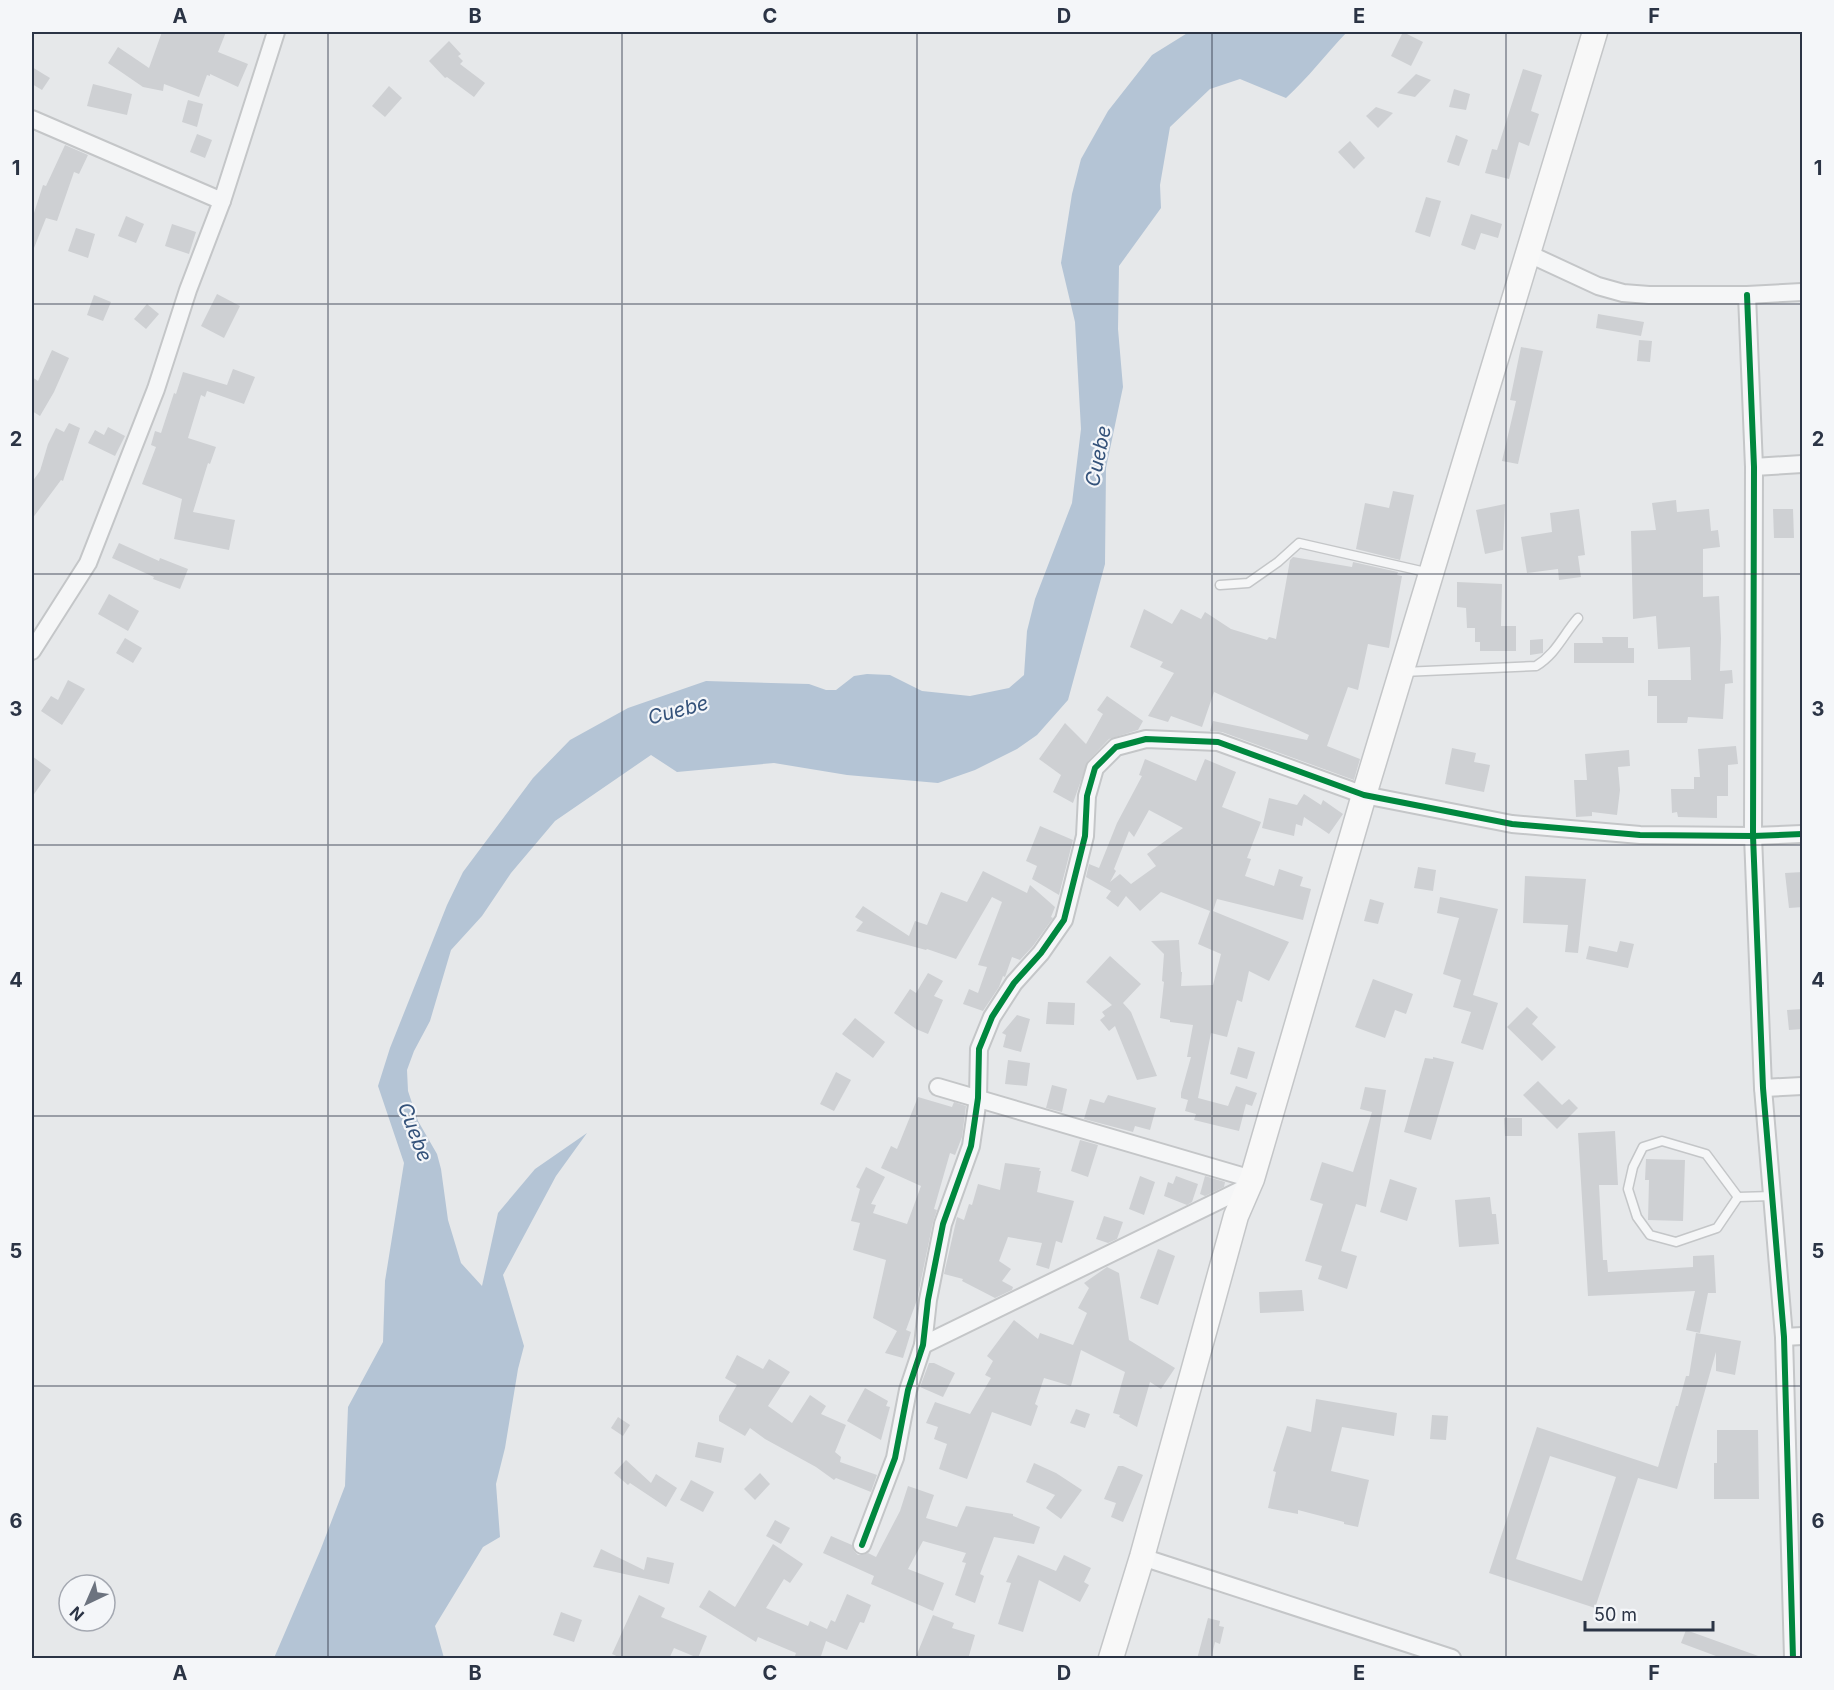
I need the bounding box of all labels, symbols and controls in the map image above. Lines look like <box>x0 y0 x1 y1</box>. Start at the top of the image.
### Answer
text: A <box>173 4 188 28</box>
text: B <box>468 4 482 28</box>
text: C <box>763 4 777 28</box>
text: D <box>1057 4 1071 28</box>
text: E <box>1353 4 1365 28</box>
text: F <box>1648 4 1660 28</box>
text: 1 <box>12 156 20 180</box>
text: 1 <box>1814 156 1822 180</box>
water label: Cuebe <box>1080 423 1116 489</box>
text: 2 <box>10 427 22 451</box>
text: 2 <box>1812 427 1824 451</box>
water label: Cuebe <box>645 690 711 730</box>
text: 3 <box>10 697 22 721</box>
text: 3 <box>1812 697 1824 721</box>
text: 4 <box>9 968 23 992</box>
text: 4 <box>1811 968 1825 992</box>
water label: Cuebe <box>393 1099 437 1165</box>
text: 5 <box>10 1239 22 1263</box>
text: 5 <box>1812 1239 1824 1263</box>
text: 6 <box>10 1509 23 1533</box>
text: 6 <box>1812 1509 1825 1533</box>
north arrow <box>57 1573 117 1633</box>
scale bar <box>1585 1594 1712 1632</box>
text: N <box>65 1602 88 1625</box>
text: 50 m <box>1594 1604 1637 1625</box>
text: A <box>173 1661 188 1685</box>
text: B <box>468 1661 482 1685</box>
text: C <box>763 1661 777 1685</box>
text: D <box>1057 1661 1071 1685</box>
text: E <box>1353 1661 1365 1685</box>
text: F <box>1648 1661 1660 1685</box>

